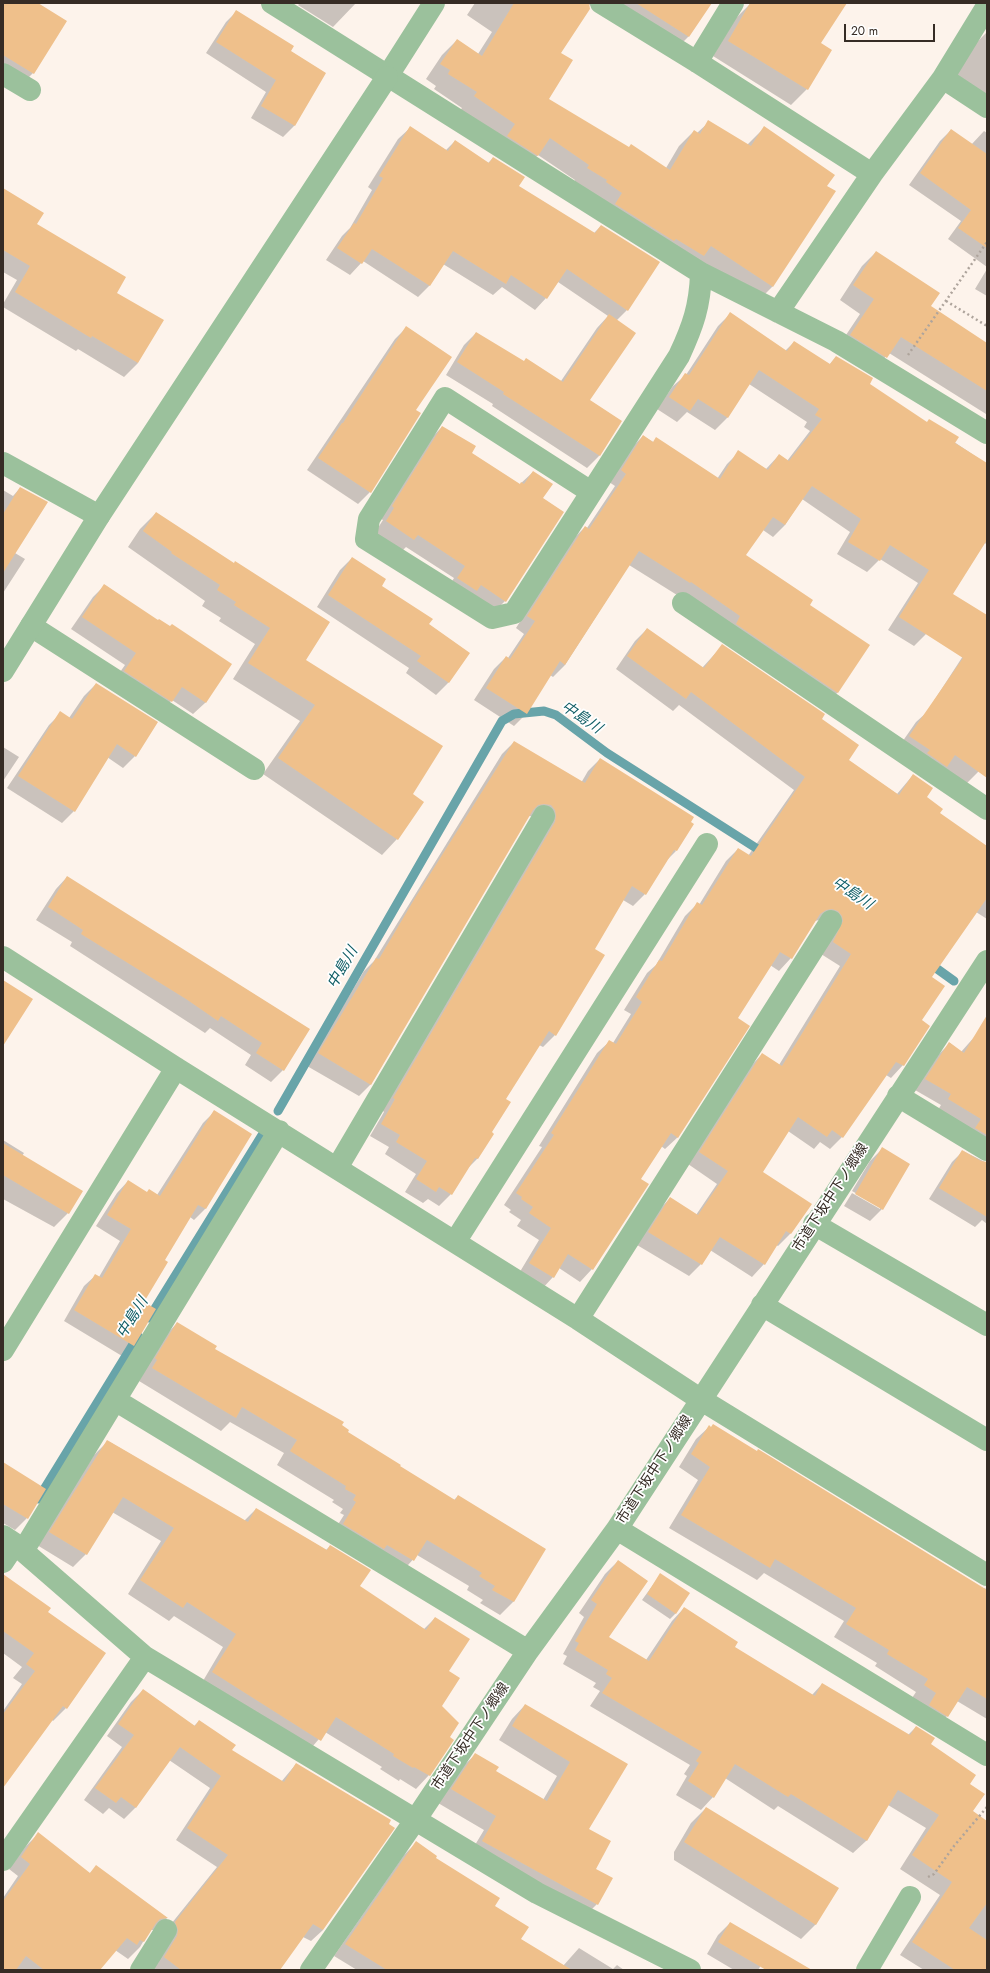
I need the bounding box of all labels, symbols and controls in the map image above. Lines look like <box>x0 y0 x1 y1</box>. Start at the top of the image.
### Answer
scale bar <box>846 16 937 42</box>
text: 20 m <box>851 22 878 40</box>
water label: 中島川 <box>557 698 605 738</box>
water label: 中島川 <box>828 874 876 914</box>
water label: 中島川 <box>324 944 362 992</box>
street label: 市道下坂中下ノ郷線 <box>790 1141 872 1255</box>
water label: 中島川 <box>113 1294 153 1342</box>
street label: 市道下坂中下ノ郷線 <box>614 1413 696 1527</box>
street label: 市道下坂中下ノ郷線 <box>429 1680 513 1794</box>

